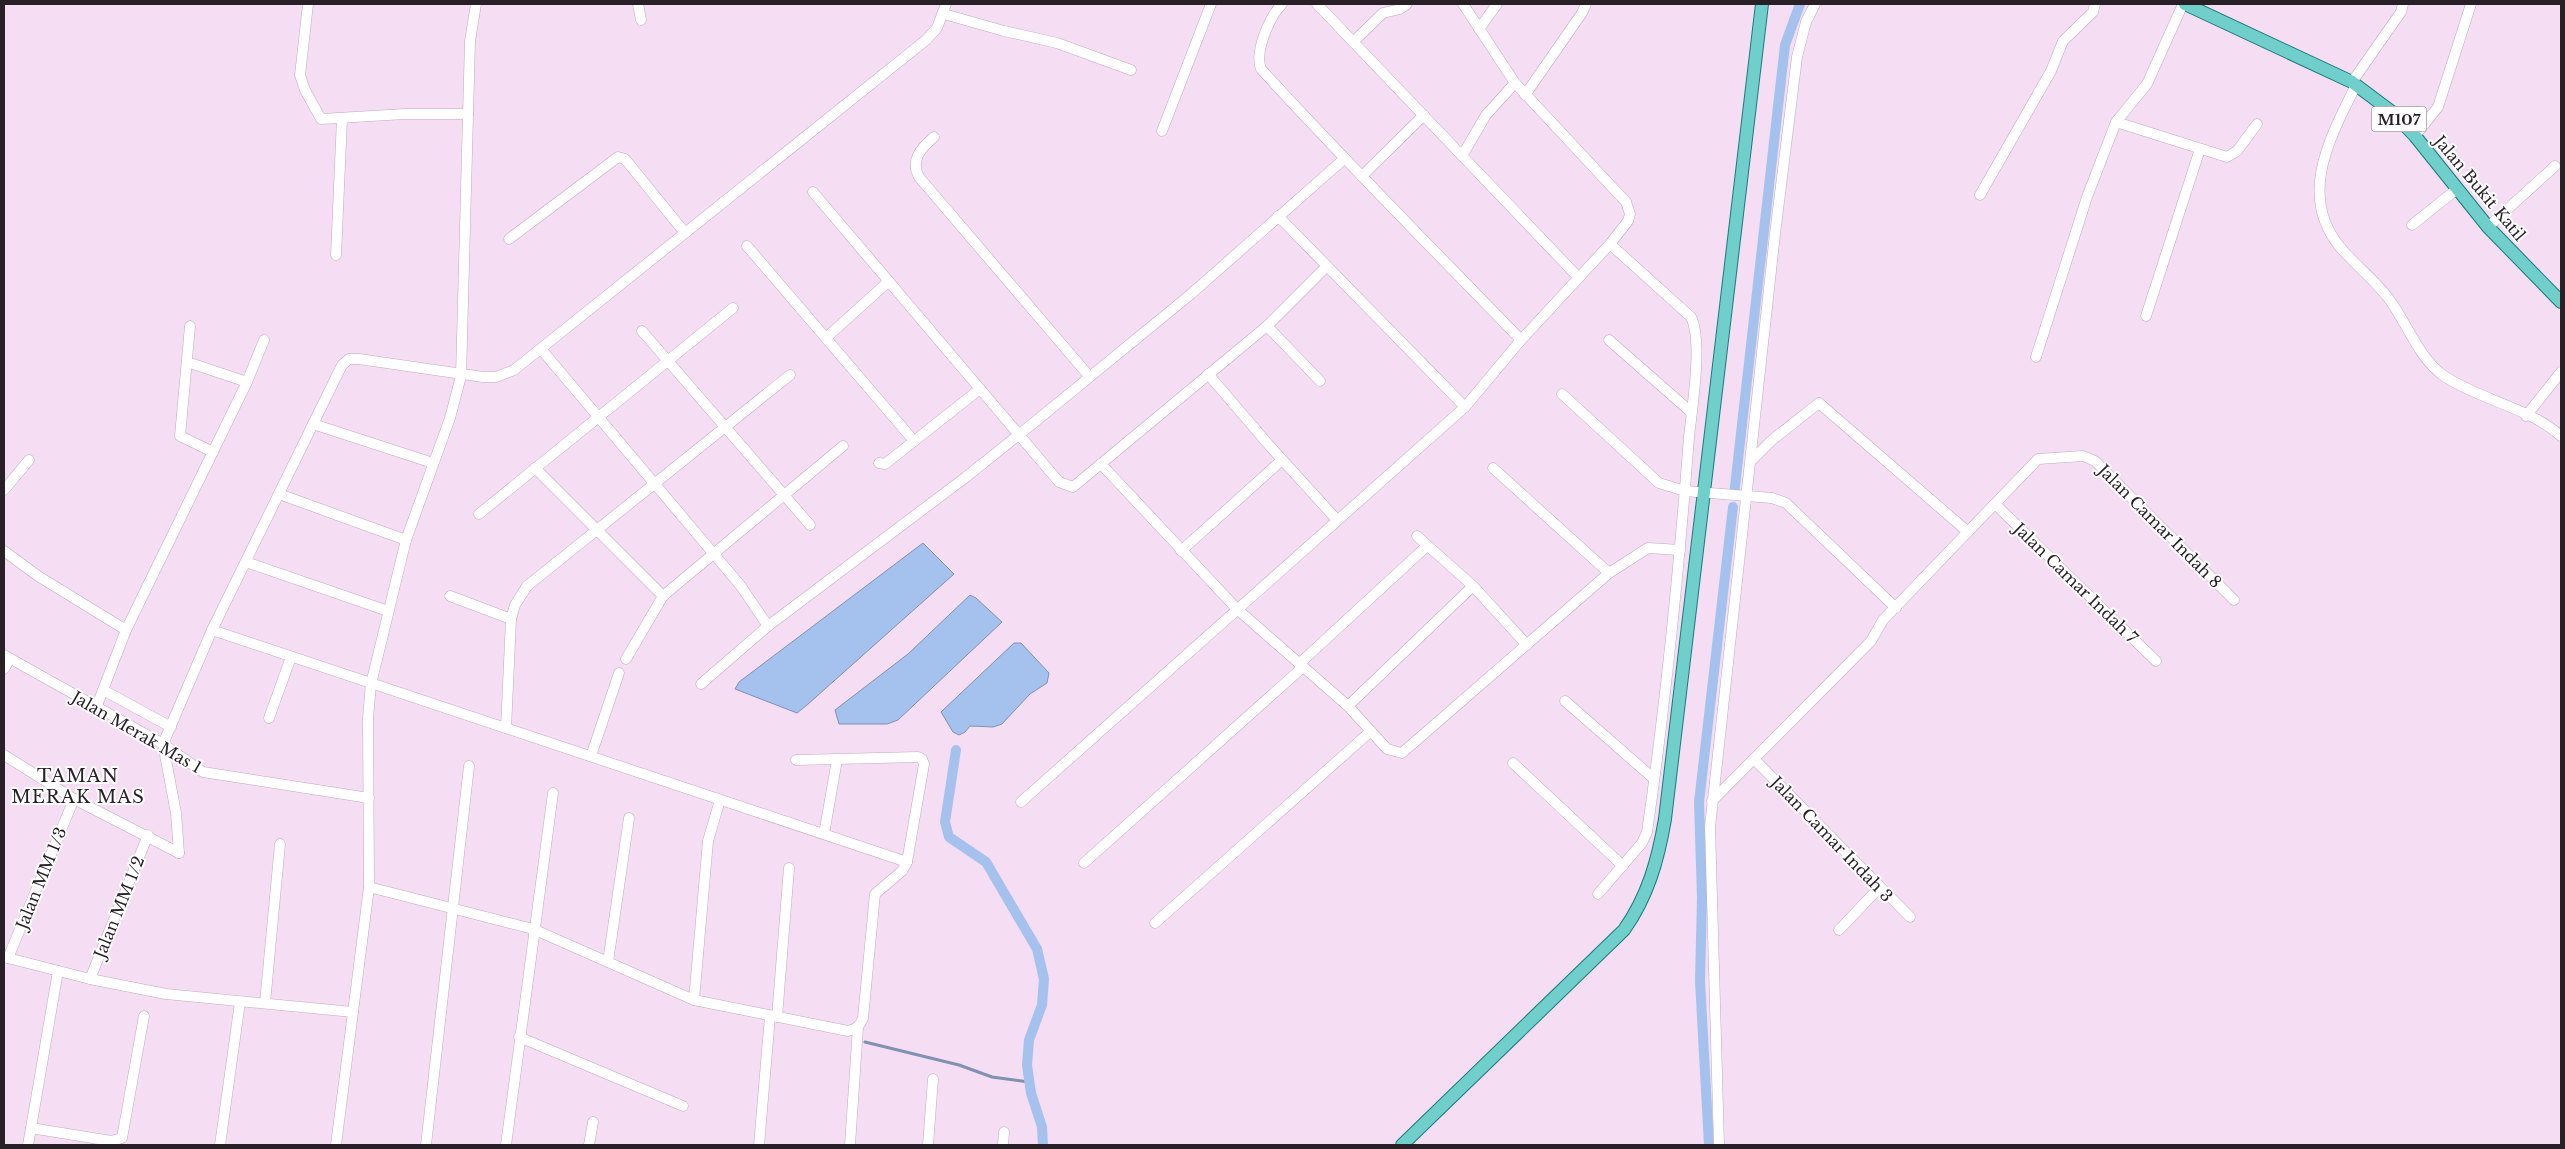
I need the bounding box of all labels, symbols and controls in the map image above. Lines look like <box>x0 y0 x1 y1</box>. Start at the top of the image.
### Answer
road number: M107 <box>2372 106 2426 132</box>
street label: Jalan Bukit Katil <box>2429 130 2530 245</box>
street label: Jalan Camar Indah 8 <box>2093 459 2226 592</box>
street label: Jalan Camar Indah 7 <box>2008 517 2143 648</box>
street label: Jalan Merak Mas 1 <box>67 686 205 777</box>
district label: TAMAN MERAK MAS <box>11 765 145 808</box>
street label: Jalan Camar Indah 3 <box>1766 771 1897 906</box>
street label: Jalan MM 1/3 <box>11 824 71 934</box>
street label: Jalan MM 1/2 <box>89 853 149 963</box>

